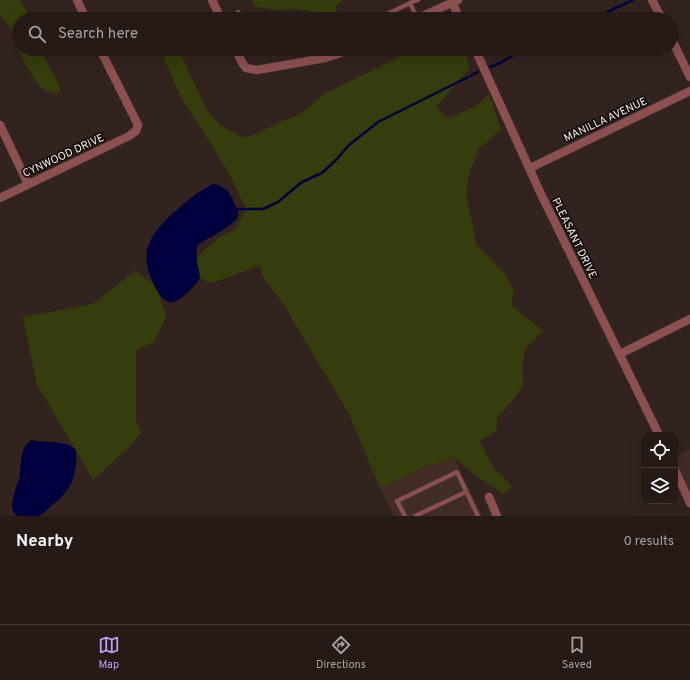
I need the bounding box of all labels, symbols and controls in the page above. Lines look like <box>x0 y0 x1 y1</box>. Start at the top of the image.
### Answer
search box <box>12 12 678 56</box>
icon: search <box>26 23 48 45</box>
text: Search here <box>58 25 138 44</box>
street label: MANILLA AVENUE <box>562 94 649 145</box>
street label: CYNWOOD DRIVE <box>20 131 106 181</box>
street label: PLEASANT DRIVE <box>548 196 600 281</box>
map controls <box>642 432 678 504</box>
button: locate <box>642 432 678 468</box>
button: layers <box>642 468 678 504</box>
text: Nearby <box>16 531 73 553</box>
text: 0 results <box>623 534 674 550</box>
tab: Map <box>98 634 120 672</box>
tab: Directions <box>316 634 366 672</box>
tab: Saved <box>562 634 592 672</box>

